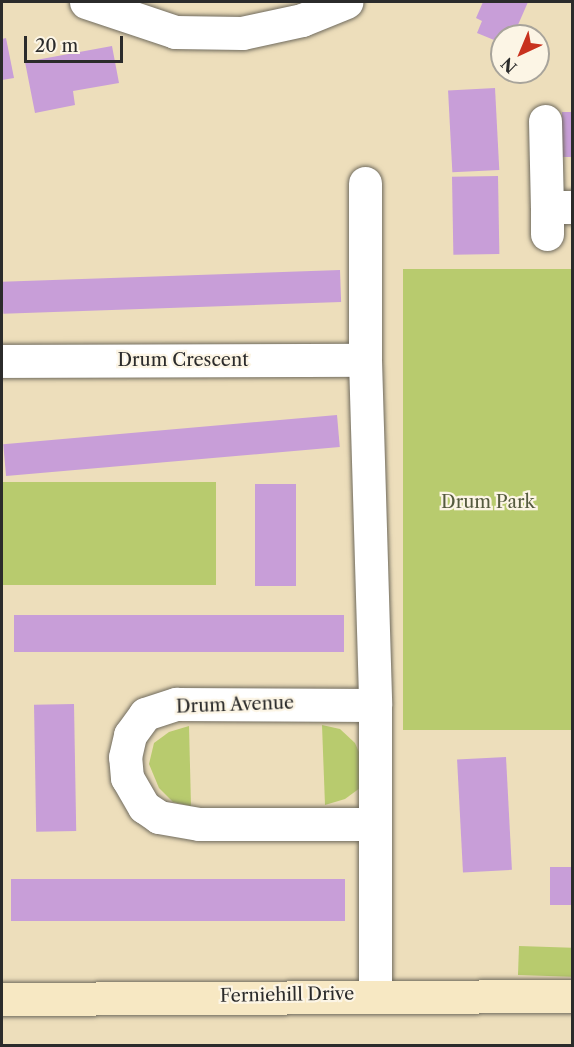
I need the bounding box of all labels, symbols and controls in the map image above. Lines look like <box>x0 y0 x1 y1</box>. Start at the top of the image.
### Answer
scale bar <box>27 24 126 62</box>
north arrow <box>490 24 550 84</box>
text: 20 m <box>35 35 78 57</box>
text: N <box>497 53 521 78</box>
street label: Drum Crescent <box>117 349 249 371</box>
park label: Drum Park <box>441 491 535 513</box>
street label: Drum Avenue <box>175 692 295 718</box>
street label: Ferniehill Drive <box>220 983 354 1007</box>

